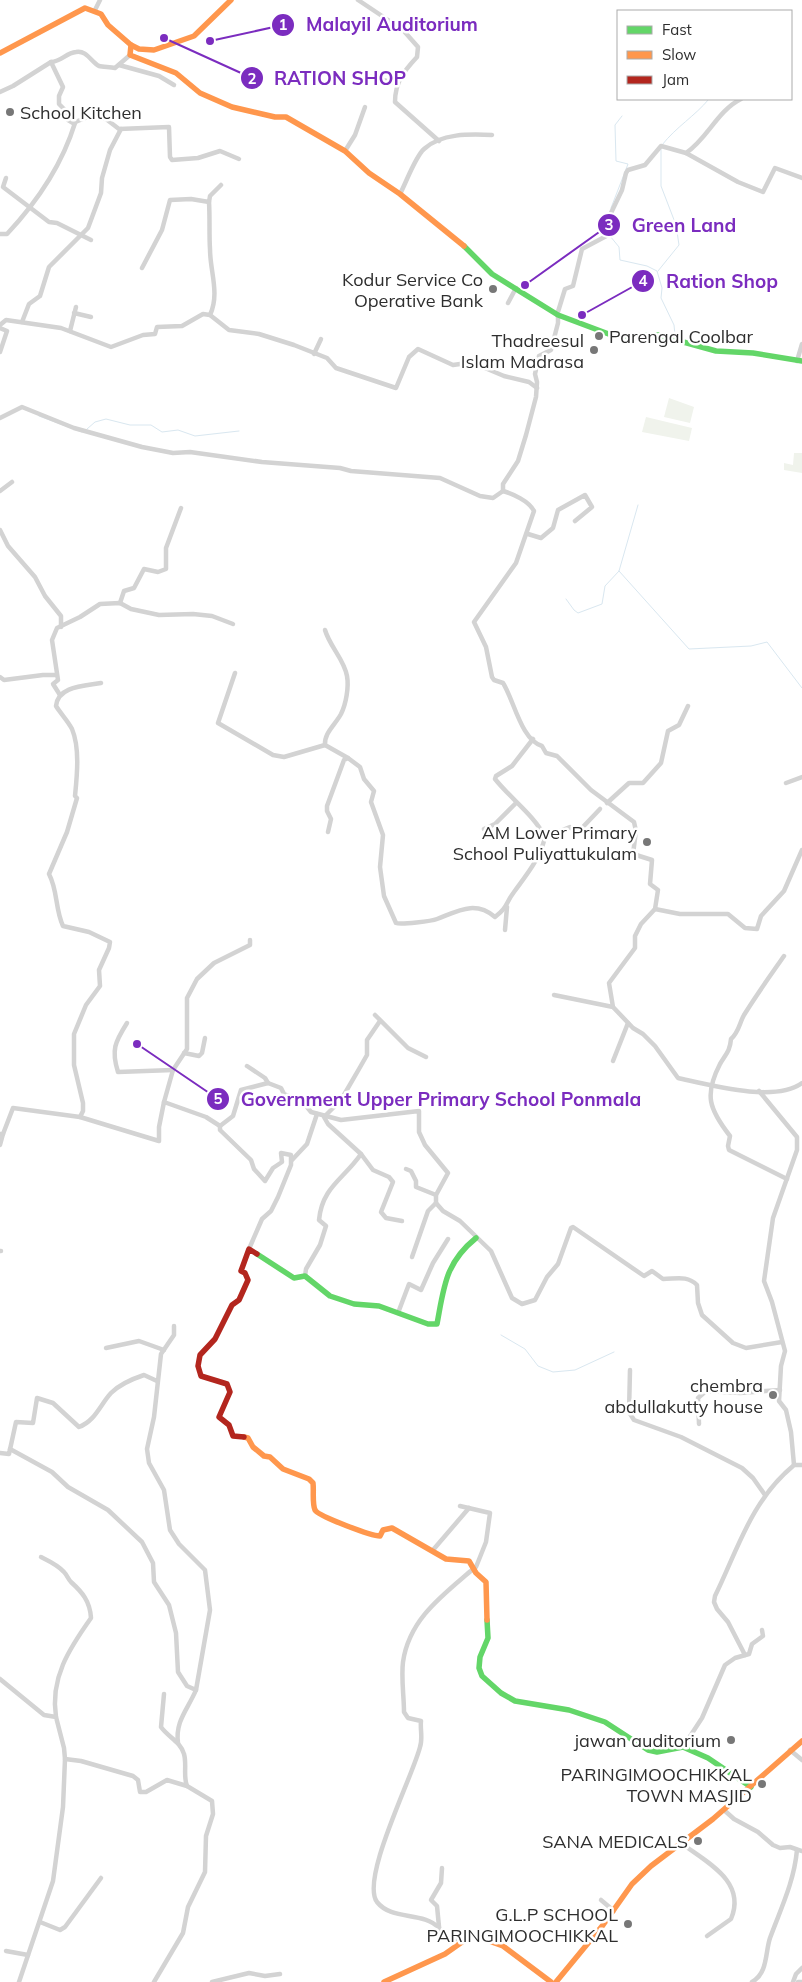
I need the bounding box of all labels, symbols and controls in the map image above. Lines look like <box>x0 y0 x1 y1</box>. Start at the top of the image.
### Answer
callout: Malayil Auditorium <box>271 8 488 42</box>
legend <box>617 10 792 100</box>
text: Malayil Auditorium <box>306 12 478 36</box>
text: 1 <box>278 15 288 34</box>
text: Fast <box>662 20 692 39</box>
text: Slow <box>662 45 696 64</box>
callout: RATION SHOP <box>239 61 416 95</box>
text: RATION SHOP <box>274 66 406 90</box>
text: 2 <box>247 69 257 88</box>
text: Jam <box>662 70 689 89</box>
place label: School Kitchen <box>20 101 142 124</box>
marker: School Kitchen <box>4 106 16 118</box>
callout: Green Land <box>597 208 746 242</box>
text: Green Land <box>632 213 736 237</box>
text: 3 <box>604 215 614 234</box>
callout: Ration Shop <box>631 264 788 298</box>
place label: Kodur Service Co Operative Bank <box>342 268 484 312</box>
text: Ration Shop <box>666 269 778 293</box>
text: 4 <box>638 271 648 290</box>
marker: Kodur Service Co Operative Bank <box>487 283 499 295</box>
place label: Parengal Coolbar <box>609 325 754 348</box>
place label: Thadreesul Islam Madrasa <box>461 329 584 373</box>
marker: Parengal Coolbar <box>593 330 605 342</box>
marker: Thadreesul Islam Madrasa <box>588 344 600 356</box>
place label: AM Lower Primary School Puliyattukulam <box>453 821 637 865</box>
marker: AM Lower Primary School Puliyattukulam <box>641 836 653 848</box>
callout: Government Upper Primary School Ponmala <box>206 1082 651 1116</box>
text: Government Upper Primary School Ponmala <box>241 1087 641 1111</box>
text: 5 <box>213 1089 223 1108</box>
place label: chembra abdullakutty house <box>605 1374 763 1418</box>
marker: chembra abdullakutty house <box>767 1389 779 1401</box>
place label: jawan auditorium <box>573 1729 721 1752</box>
marker: jawan auditorium <box>725 1734 737 1746</box>
place label: PARINGIMOOCHIKKAL TOWN MASJID <box>561 1763 752 1807</box>
marker: PARINGIMOOCHIKKAL TOWN MASJID <box>756 1778 768 1790</box>
place label: SANA MEDICALS <box>542 1830 688 1853</box>
marker: SANA MEDICALS <box>692 1835 704 1847</box>
place label: G.L.P SCHOOL PARINGIMOOCHIKKAL <box>427 1903 618 1947</box>
marker: G.L.P SCHOOL PARINGIMOOCHIKKAL <box>622 1918 634 1930</box>

